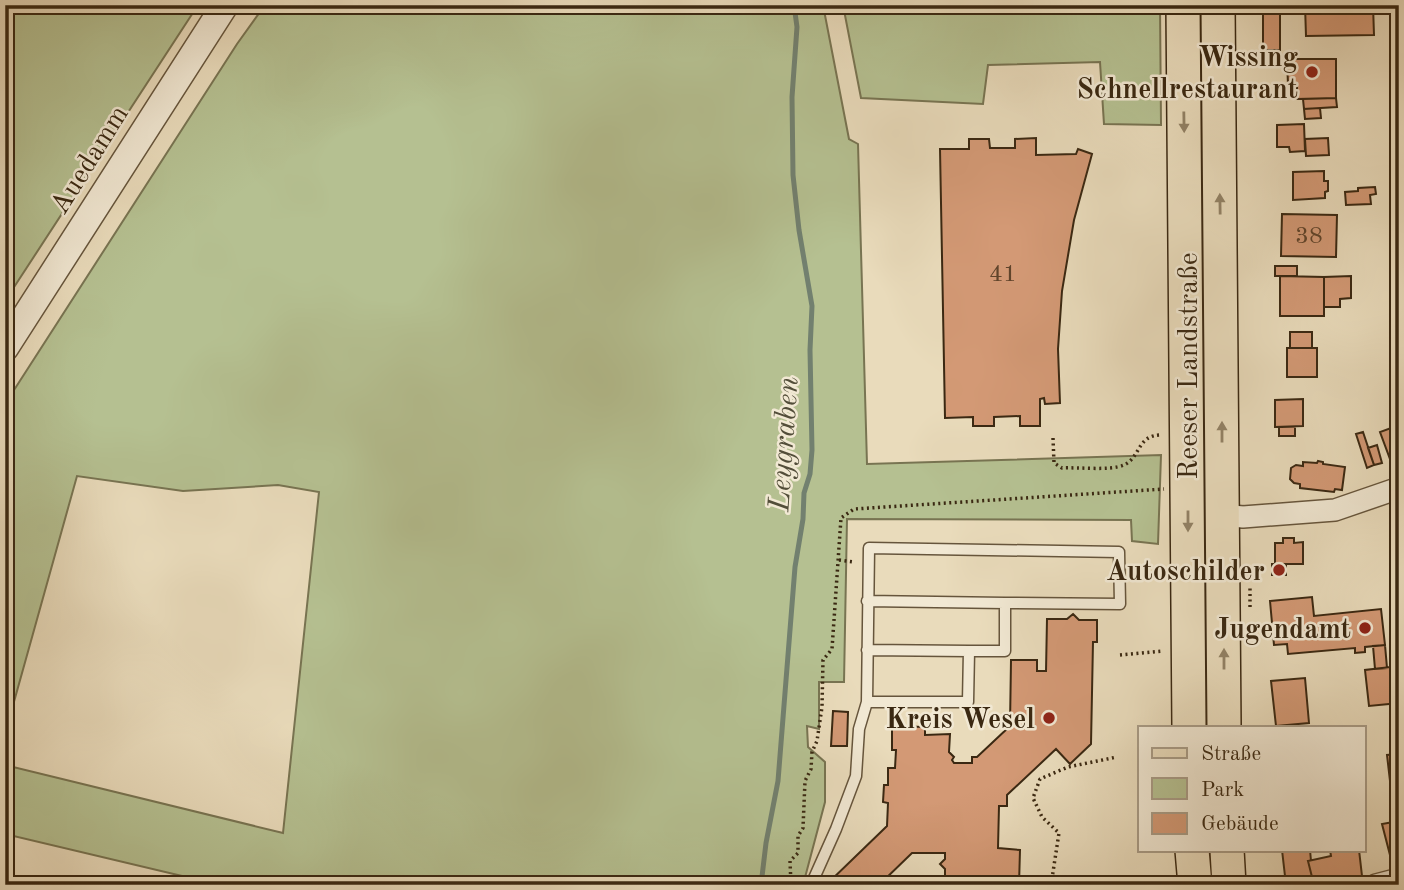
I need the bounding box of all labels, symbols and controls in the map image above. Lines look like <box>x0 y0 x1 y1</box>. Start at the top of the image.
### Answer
place label: Wissing Schnellrestaurant <box>1076 45 1298 105</box>
marker: Wissing Schnellrestaurant <box>1304 64 1320 80</box>
street label: Auedamm <box>46 101 135 220</box>
one-way arrow <box>1179 112 1190 134</box>
one-way arrow <box>1214 193 1226 215</box>
house number: 38 <box>1295 225 1323 249</box>
street label: Reeser Landstraße <box>1176 252 1204 480</box>
house number: 41 <box>989 263 1017 287</box>
water label: Leygraben <box>765 376 805 514</box>
one-way arrow <box>1216 420 1228 442</box>
one-way arrow <box>1182 511 1194 533</box>
place label: Autoschilder <box>1106 559 1265 587</box>
marker: Autoschilder <box>1271 562 1287 578</box>
place label: Jugendamt <box>1214 617 1351 645</box>
marker: Jugendamt <box>1357 620 1373 636</box>
one-way arrow <box>1218 648 1229 670</box>
place label: Kreis Wesel <box>885 707 1035 735</box>
marker: Kreis Wesel <box>1041 710 1057 726</box>
legend <box>1138 726 1366 852</box>
text: Straße <box>1201 744 1261 765</box>
text: Park <box>1201 780 1244 801</box>
text: Gebäude <box>1201 814 1279 835</box>

